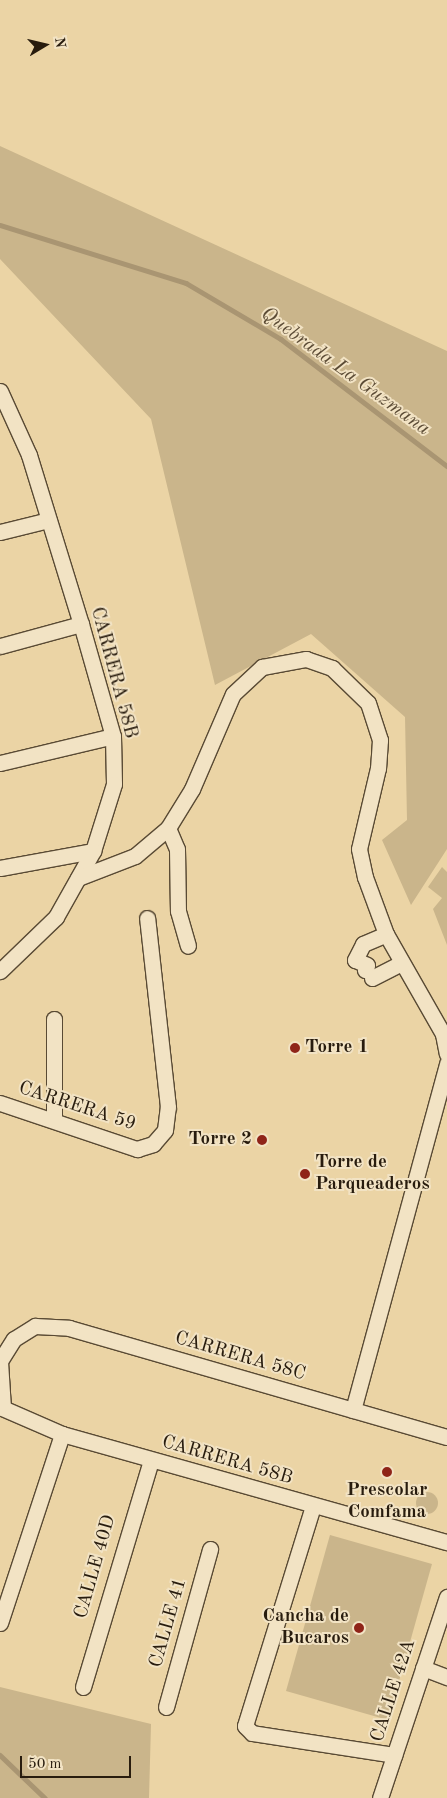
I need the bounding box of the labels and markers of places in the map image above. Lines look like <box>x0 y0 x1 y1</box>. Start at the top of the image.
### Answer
place label: Torre 1 <box>305 1037 369 1059</box>
marker: Torre 1 <box>289 1042 301 1054</box>
place label: Torre 2 <box>188 1129 252 1151</box>
marker: Torre 2 <box>256 1134 268 1146</box>
place label: Torre de Parqueaderos <box>315 1152 430 1196</box>
marker: Torre de Parqueaderos <box>299 1168 311 1180</box>
marker: Prescolar Comfama <box>381 1466 393 1478</box>
place label: Prescolar Comfama <box>347 1480 427 1524</box>
place label: Cancha de Bucaros <box>263 1606 349 1650</box>
marker: Cancha de Bucaros <box>353 1622 365 1634</box>

